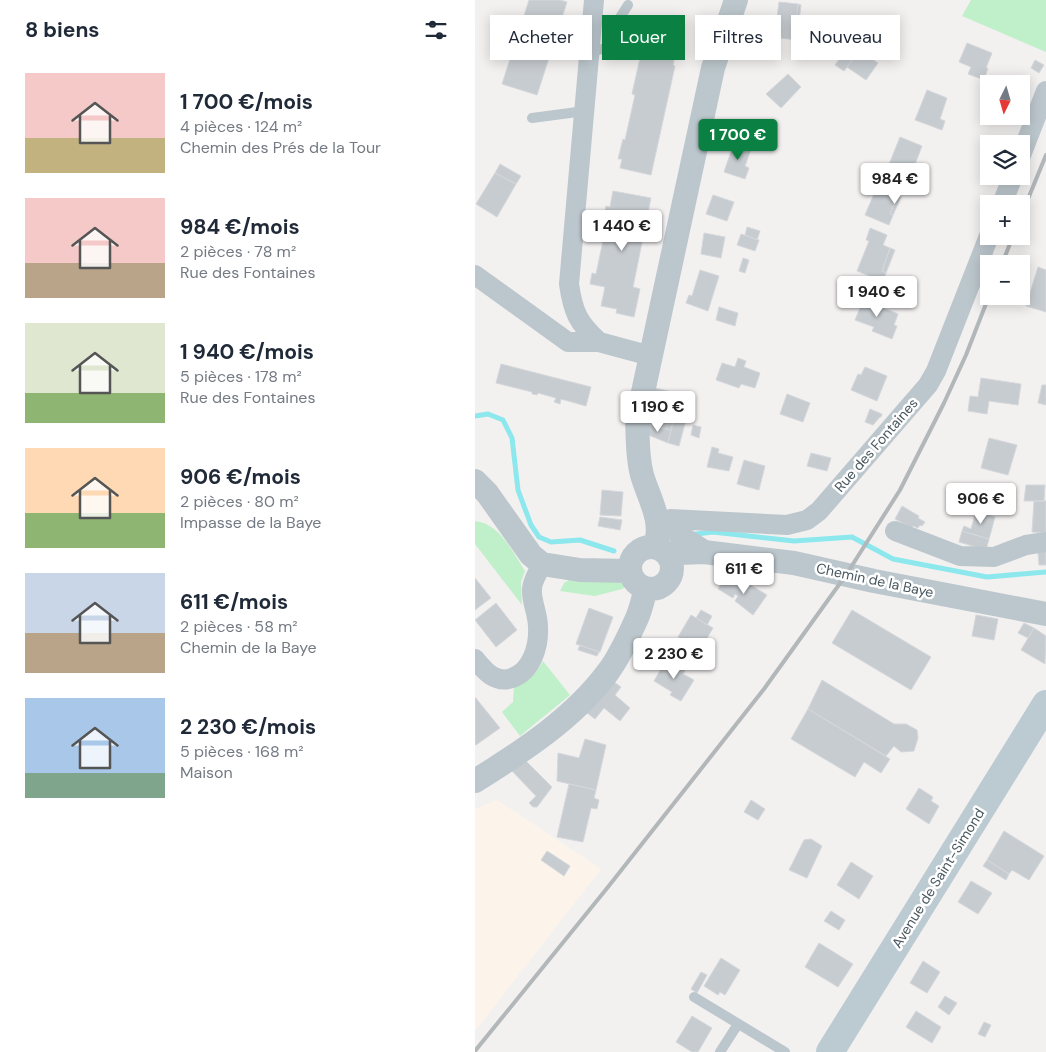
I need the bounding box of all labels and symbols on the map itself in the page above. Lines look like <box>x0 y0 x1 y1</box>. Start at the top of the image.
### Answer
north arrow <box>980 75 1030 125</box>
pin: 1 700 € <box>692 119 784 161</box>
pin: 984 € <box>860 162 930 205</box>
pin: 1 440 € <box>576 210 668 252</box>
pin: 1 940 € <box>831 276 923 318</box>
pin: 1 190 € <box>612 390 704 433</box>
street label: Rue des Fontaines <box>830 394 922 496</box>
pin: 906 € <box>946 482 1016 525</box>
pin: 611 € <box>709 552 779 595</box>
street label: Chemin de la Baye <box>815 559 935 601</box>
pin: 2 230 € <box>628 638 720 680</box>
street label: Avenue de Saint-Simond <box>888 805 988 951</box>

